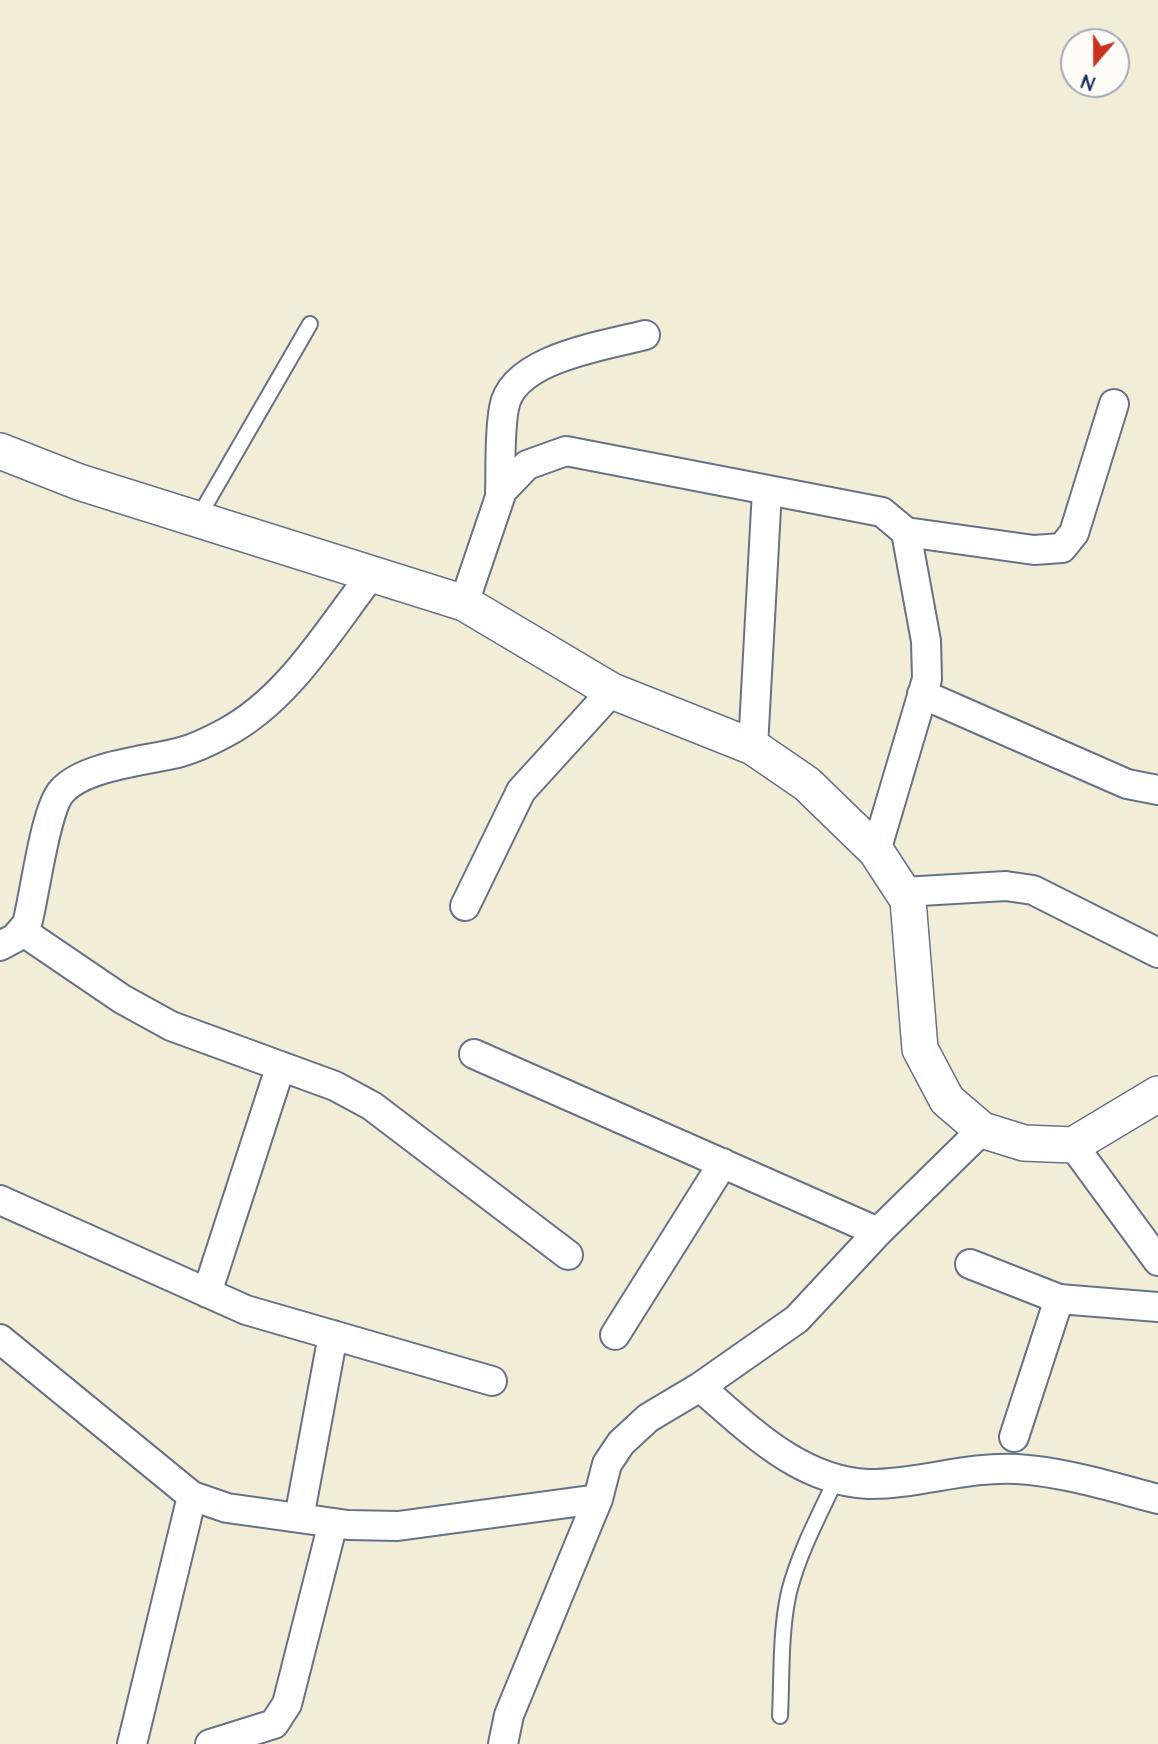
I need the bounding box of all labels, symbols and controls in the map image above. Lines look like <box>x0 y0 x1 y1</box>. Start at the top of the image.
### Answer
north arrow <box>1060 28 1130 98</box>
text: N <box>1078 67 1099 96</box>

